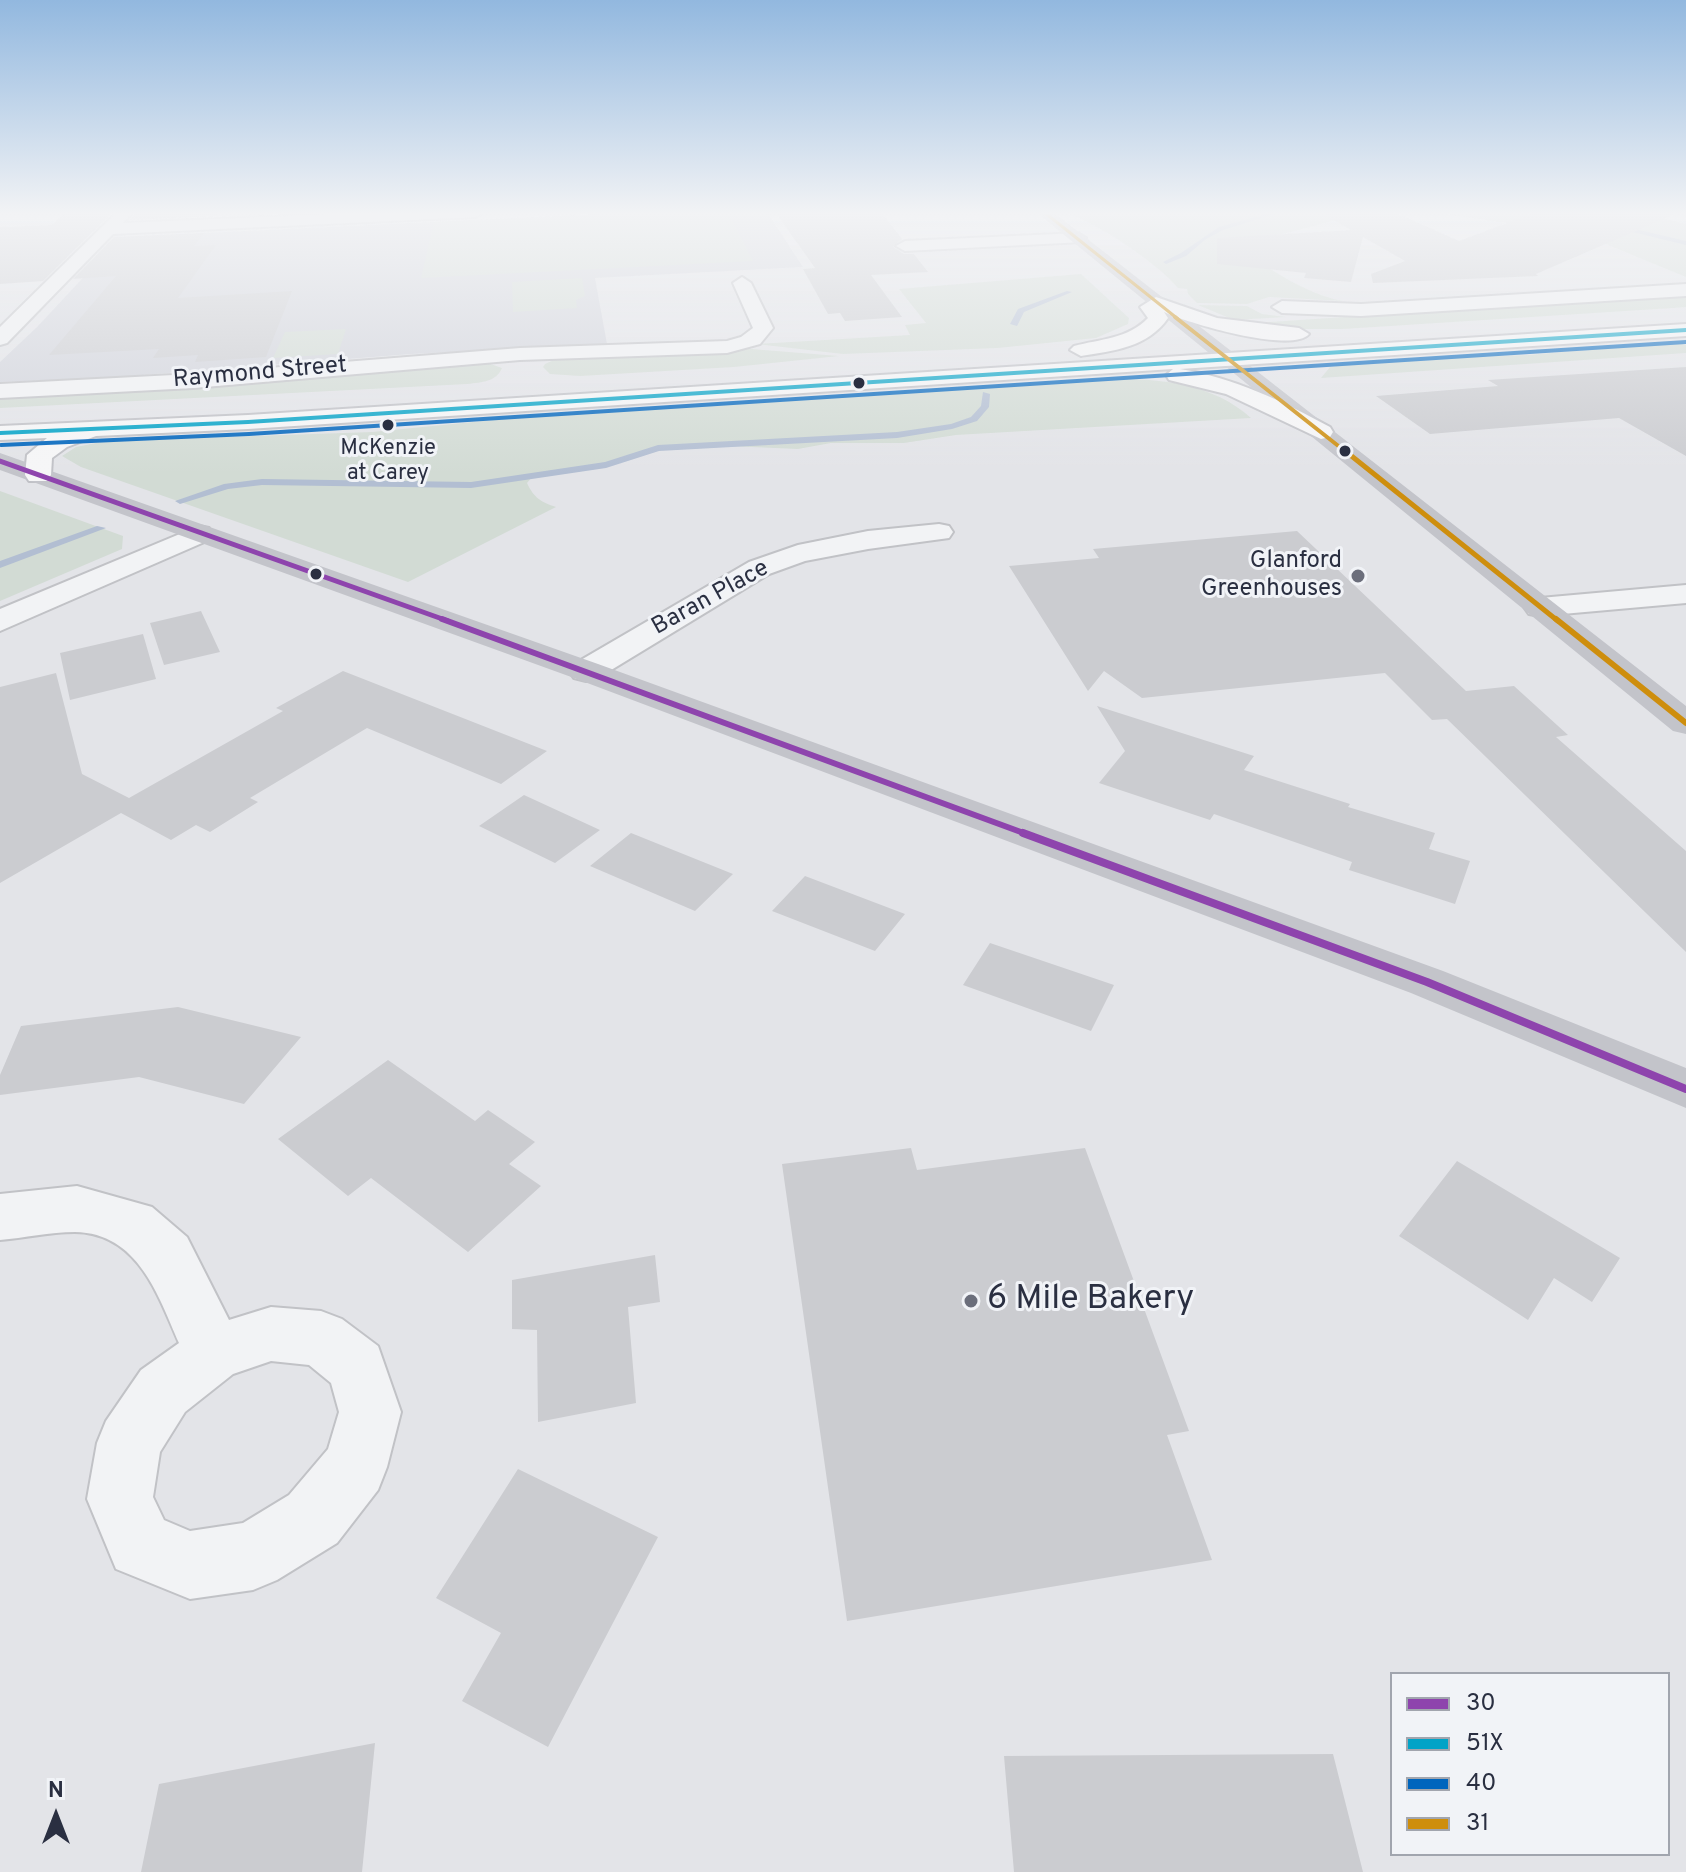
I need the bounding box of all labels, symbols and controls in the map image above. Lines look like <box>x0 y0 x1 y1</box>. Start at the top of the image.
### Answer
street label: Raymond Street <box>172 352 348 396</box>
unlabelled marker <box>851 375 867 391</box>
marker: McKenzie at Carey <box>380 417 396 433</box>
place label: McKenzie at Carey <box>340 437 436 488</box>
unlabelled marker <box>1337 443 1353 459</box>
place label: Glanford Greenhouses <box>1201 548 1342 604</box>
street label: Baran Place <box>647 555 775 643</box>
unlabelled marker <box>308 566 324 582</box>
marker: Glanford Greenhouses <box>1349 567 1367 585</box>
place label: 6 Mile Bakery <box>987 1281 1194 1321</box>
marker: 6 Mile Bakery <box>962 1292 980 1310</box>
legend <box>1390 1672 1670 1856</box>
text: 30 <box>1466 1689 1496 1719</box>
text: 51X <box>1466 1729 1504 1759</box>
text: 40 <box>1466 1769 1496 1799</box>
north arrow <box>16 1776 96 1856</box>
text: N <box>48 1778 64 1805</box>
text: 31 <box>1466 1809 1489 1839</box>

